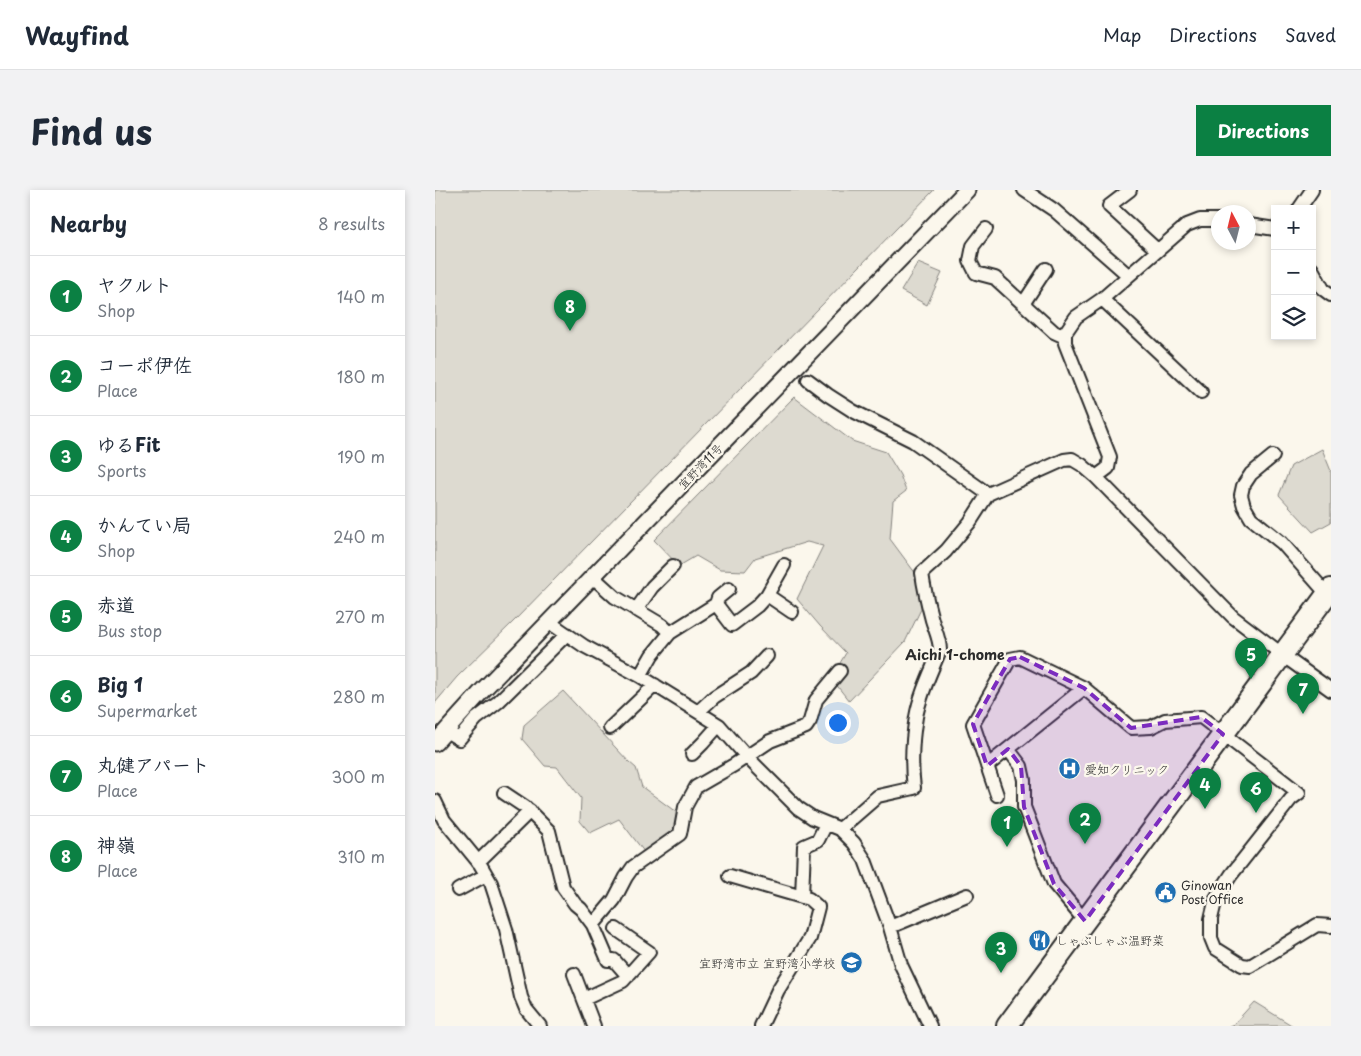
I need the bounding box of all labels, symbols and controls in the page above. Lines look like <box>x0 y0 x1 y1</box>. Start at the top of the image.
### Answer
text: Wayfind <box>25 17 129 53</box>
text: Map <box>1103 21 1141 48</box>
text: Directions <box>1169 21 1257 48</box>
text: Saved <box>1285 21 1336 48</box>
text: Find us <box>30 104 152 157</box>
button: Directions <box>1196 105 1331 156</box>
north arrow <box>1211 205 1256 250</box>
map controls <box>1271 205 1316 340</box>
button: + <box>1271 205 1316 250</box>
text: Nearby <box>50 207 127 239</box>
text: 8 results <box>318 211 385 235</box>
button: − <box>1271 250 1316 295</box>
text: ヤクルト <box>97 270 172 298</box>
text: 1 <box>62 284 70 308</box>
text: 140 m <box>337 284 385 308</box>
pin: 8 <box>554 290 586 331</box>
button: layers <box>1271 295 1316 340</box>
text: Shop <box>97 298 135 322</box>
text: コーポ伊佐 <box>97 350 192 378</box>
text: 2 <box>60 364 72 388</box>
text: 180 m <box>337 364 385 388</box>
text: Place <box>97 378 138 402</box>
text: ゆるFit <box>97 430 161 458</box>
street label: 宜野湾11号 <box>673 439 727 493</box>
text: 3 <box>61 444 71 468</box>
text: 190 m <box>337 444 385 468</box>
text: Sports <box>97 458 146 482</box>
text: かんてい局 <box>97 510 191 538</box>
text: 4 <box>61 524 71 548</box>
text: 240 m <box>333 524 385 548</box>
text: Shop <box>97 538 135 562</box>
text: 赤道 <box>97 590 135 618</box>
text: 5 <box>61 604 71 628</box>
text: 270 m <box>335 604 385 628</box>
text: Bus stop <box>97 618 162 642</box>
pin: 5 <box>1235 638 1267 679</box>
district label: Aichi 1-chome <box>905 644 1005 665</box>
text: Big 1 <box>97 670 143 698</box>
pin: 7 <box>1287 673 1319 714</box>
text: 6 <box>60 684 72 708</box>
text: 280 m <box>333 684 385 708</box>
text: Supermarket <box>97 698 197 722</box>
your location <box>825 710 851 736</box>
text: 丸健アパート <box>97 750 210 778</box>
hospital icon: 愛知クリニック <box>1057 757 1081 781</box>
place label: 愛知クリニック <box>1085 760 1169 778</box>
text: 7 <box>61 764 71 788</box>
text: 300 m <box>331 764 385 788</box>
pin: 4 <box>1189 768 1221 809</box>
pin: 6 <box>1240 772 1272 813</box>
text: Place <box>97 778 138 802</box>
pin: 2 <box>1069 803 1101 844</box>
pin: 1 <box>991 806 1023 847</box>
text: 神嶺 <box>97 830 135 858</box>
text: 8 <box>61 844 71 868</box>
text: 310 m <box>337 844 385 868</box>
text: Place <box>97 858 138 882</box>
place label: Ginowan Post Office <box>1181 876 1244 908</box>
public building icon: Ginowan Post Office <box>1153 880 1177 904</box>
restaurant icon: しゃぶしゃぶ温野菜 <box>1028 928 1052 952</box>
place label: しゃぶしゃぶ温野菜 <box>1056 931 1164 949</box>
pin: 3 <box>985 932 1017 973</box>
school or university icon: 宜野湾市立 宜野湾小学校 <box>839 951 863 975</box>
place label: 宜野湾市立 宜野湾小学校 <box>699 954 835 972</box>

